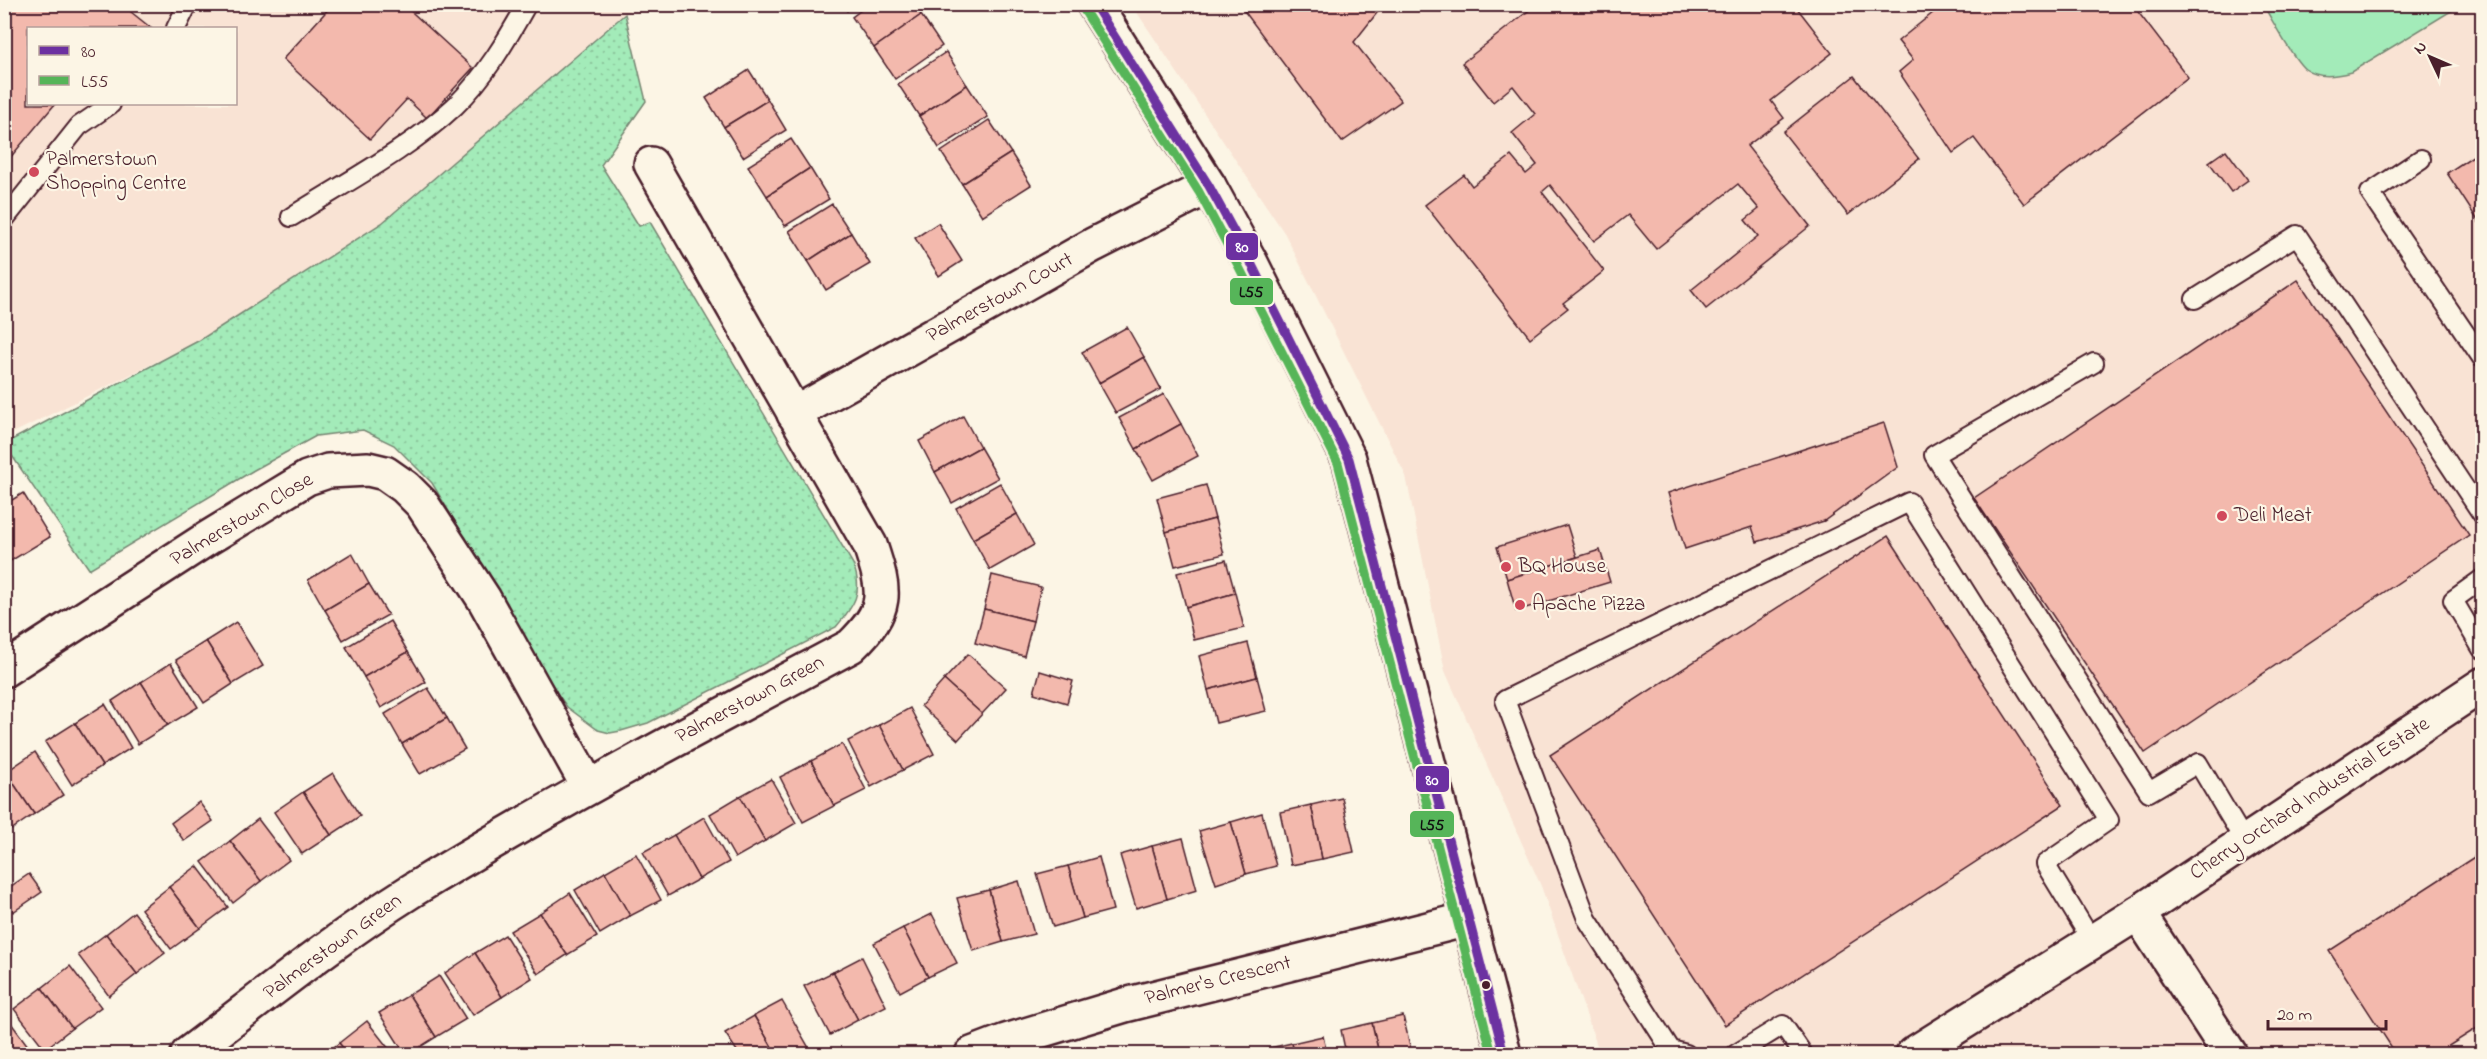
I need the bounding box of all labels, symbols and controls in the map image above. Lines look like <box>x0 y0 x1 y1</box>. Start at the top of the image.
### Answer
legend <box>27 27 237 105</box>
north arrow <box>2400 27 2460 87</box>
text: N <box>2408 36 2433 60</box>
text: 80 <box>81 40 96 66</box>
text: L55 <box>81 70 108 96</box>
place label: Palmerstown Shopping Centre <box>46 145 187 201</box>
marker: Palmerstown Shopping Centre <box>27 165 41 179</box>
line badge: 80 <box>1225 232 1259 261</box>
text: 80 <box>1235 236 1249 260</box>
street label: Palmerstown Court <box>921 245 1079 351</box>
line badge: L55 <box>1229 277 1274 306</box>
text: L55 <box>1239 281 1264 305</box>
street label: Palmerstown Close <box>165 465 320 575</box>
place label: Deli Meat <box>2233 501 2312 531</box>
marker: Deli Meat <box>2215 509 2229 523</box>
place label: BQ House <box>1517 552 1607 582</box>
marker: BQ House <box>1499 560 1513 574</box>
place label: Apache Pizza <box>1532 590 1645 620</box>
marker: Apache Pizza <box>1513 598 1527 612</box>
street label: Palmerstown Green <box>670 648 830 752</box>
street label: Cherry Orchard Industrial Estate <box>2184 710 2438 890</box>
line badge: 80 <box>1415 765 1450 793</box>
text: 80 <box>1425 769 1439 793</box>
line badge: L55 <box>1409 810 1455 838</box>
text: L55 <box>1420 814 1445 838</box>
street label: Palmerstown Green <box>257 886 409 1008</box>
street label: Palmer's Crescent <box>1141 948 1295 1014</box>
unlabelled marker <box>1480 979 1492 991</box>
scale bar <box>2268 993 2386 1031</box>
text: 20 m <box>2277 1003 2312 1029</box>

